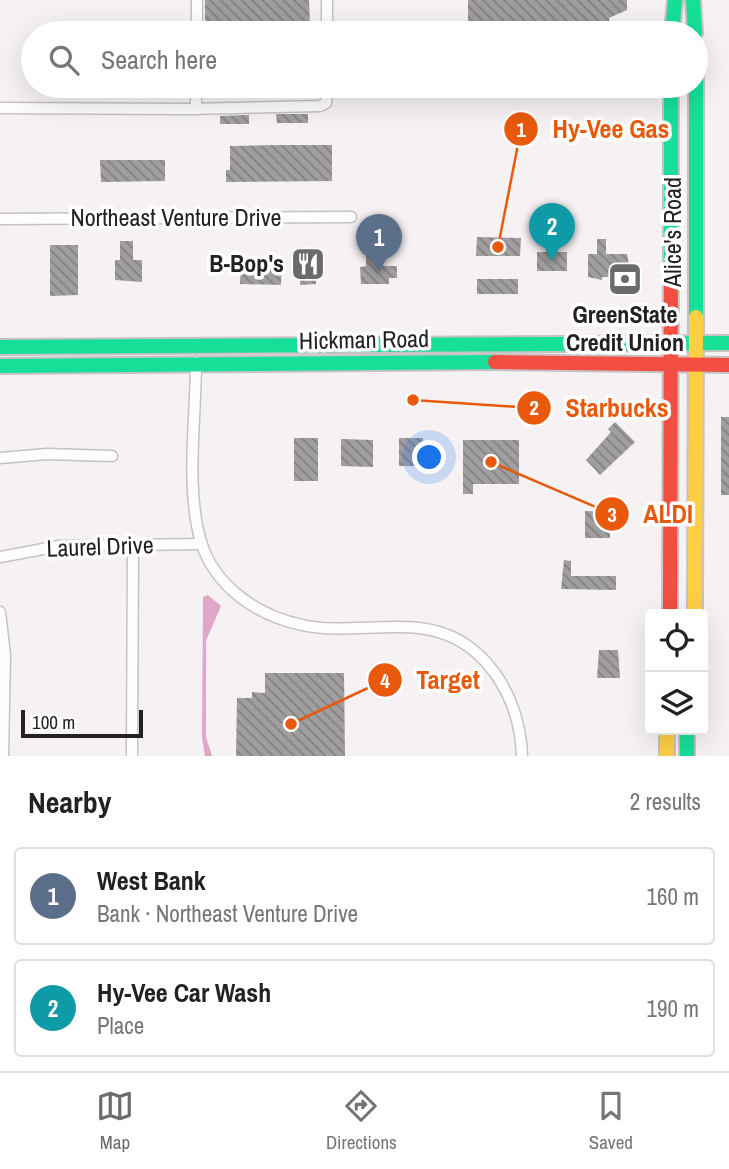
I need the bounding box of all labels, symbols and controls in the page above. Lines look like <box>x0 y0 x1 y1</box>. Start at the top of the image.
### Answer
search box <box>21 21 708 98</box>
icon: search <box>45 41 83 79</box>
text: Search here <box>101 42 217 77</box>
callout: Hy-Vee Gas <box>503 106 683 153</box>
text: Hy-Vee Gas <box>553 111 669 146</box>
text: 1 <box>516 115 526 144</box>
street label: Alice's Road <box>656 177 688 288</box>
street label: Northeast Venture Drive <box>70 201 282 233</box>
pin: 2 <box>529 203 575 261</box>
pin: 1 <box>356 214 402 272</box>
restaurant icon: B-Bop's <box>289 245 327 283</box>
place label: B-Bop's <box>209 247 284 279</box>
bank icon: GreenState Credit Union <box>606 260 644 298</box>
place label: GreenState Credit Union <box>566 298 684 358</box>
street label: Hickman Road <box>299 322 429 356</box>
callout: Starbucks <box>517 384 683 431</box>
text: Starbucks <box>565 390 669 425</box>
text: 2 <box>529 393 539 422</box>
your location <box>412 440 446 474</box>
callout: ALDI <box>594 491 707 538</box>
text: ALDI <box>643 496 693 531</box>
text: 3 <box>607 500 617 529</box>
street label: Laurel Drive <box>46 528 154 564</box>
map controls <box>645 609 708 735</box>
button: locate <box>645 609 708 672</box>
callout: Target <box>367 657 494 704</box>
text: Target <box>416 662 480 697</box>
text: 4 <box>380 666 390 695</box>
button: layers <box>645 672 708 735</box>
scale bar <box>21 707 144 739</box>
text: 100 m <box>32 709 75 735</box>
text: Nearby <box>28 782 111 822</box>
text: 2 results <box>630 786 701 817</box>
text: West Bank <box>97 863 206 898</box>
text: 1 <box>48 881 58 912</box>
text: 160 m <box>647 881 699 912</box>
text: Bank · Northeast Venture Drive <box>97 898 358 929</box>
text: Hy-Vee Car Wash <box>97 975 271 1010</box>
text: 2 <box>48 993 58 1024</box>
text: 190 m <box>647 993 699 1024</box>
text: Place <box>97 1010 144 1041</box>
tab: Map <box>96 1087 134 1155</box>
tab: Directions <box>326 1087 397 1155</box>
tab: Saved <box>589 1087 633 1155</box>

